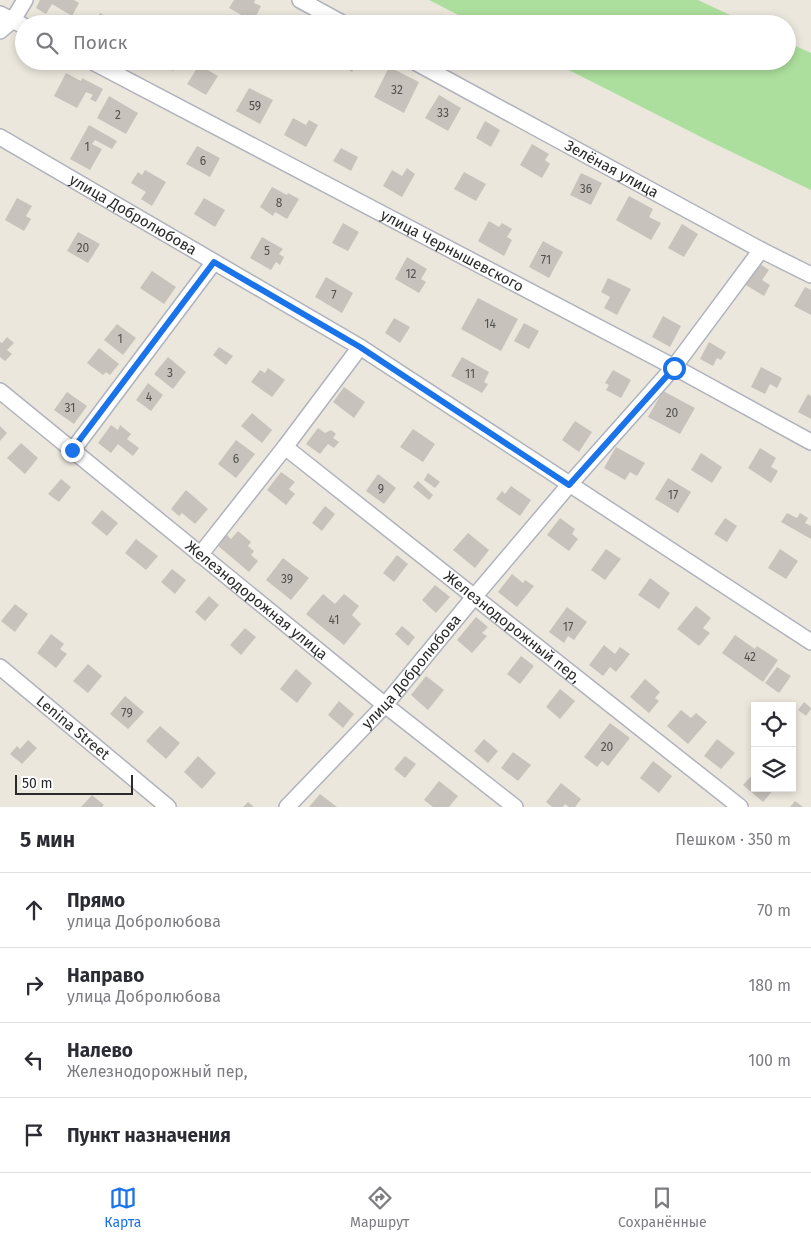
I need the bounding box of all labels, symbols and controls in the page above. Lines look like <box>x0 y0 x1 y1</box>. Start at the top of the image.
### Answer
search box <box>15 15 796 70</box>
icon: search <box>33 29 61 57</box>
text: Поиск <box>73 31 127 54</box>
house number: 32 <box>391 83 403 97</box>
house number: 59 <box>249 99 261 113</box>
house number: 33 <box>437 106 449 120</box>
house number: 2 <box>115 108 121 122</box>
street label: Зелёная улица <box>562 136 662 202</box>
house number: 1 <box>84 140 90 154</box>
house number: 6 <box>200 154 206 168</box>
street label: улица Добролюбова <box>66 170 200 259</box>
house number: 36 <box>580 182 592 196</box>
house number: 8 <box>276 196 283 210</box>
street label: улица Чернышевского <box>378 206 527 296</box>
house number: 20 <box>77 241 90 255</box>
house number: 5 <box>264 244 270 258</box>
house number: 71 <box>541 253 551 267</box>
house number: 12 <box>405 267 417 281</box>
house number: 7 <box>331 288 337 302</box>
house number: 14 <box>484 317 496 331</box>
house number: 1 <box>117 332 123 346</box>
route start <box>663 357 686 380</box>
house number: 3 <box>167 366 173 380</box>
house number: 11 <box>465 367 475 381</box>
house number: 4 <box>146 390 153 404</box>
house number: 31 <box>65 401 75 415</box>
house number: 20 <box>666 406 679 420</box>
route end <box>61 439 84 462</box>
house number: 6 <box>233 452 239 466</box>
house number: 9 <box>378 482 384 496</box>
house number: 17 <box>668 488 678 502</box>
street label: Железнодорожная улица <box>182 537 331 664</box>
street label: Железнодорожный пер, <box>440 567 584 687</box>
house number: 39 <box>281 572 293 586</box>
street label: улица Добролюбова <box>358 611 465 733</box>
house number: 41 <box>329 613 339 627</box>
house number: 17 <box>563 620 573 634</box>
house number: 42 <box>744 650 756 664</box>
street label: Lenina Street <box>33 692 114 764</box>
map controls <box>751 702 796 792</box>
button: locate <box>751 702 796 747</box>
house number: 79 <box>121 706 133 720</box>
house number: 20 <box>601 740 614 754</box>
button: layers <box>751 747 796 792</box>
scale bar <box>15 772 132 795</box>
text: 50 m <box>22 775 53 792</box>
text: 5 мин <box>20 827 75 853</box>
text: Пешком · 350 m <box>675 830 791 849</box>
text: Прямо <box>67 889 125 912</box>
icon: ahead <box>20 896 48 924</box>
text: 70 m <box>757 901 791 920</box>
text: улица Добролюбова <box>67 912 221 931</box>
text: Направо <box>67 964 144 987</box>
icon: right <box>20 971 48 999</box>
text: 180 m <box>748 976 791 995</box>
text: улица Добролюбова <box>67 987 221 1006</box>
text: Налево <box>67 1039 133 1062</box>
icon: left <box>20 1046 48 1074</box>
text: 100 m <box>748 1051 791 1070</box>
text: Железнодорожный пер, <box>67 1062 248 1081</box>
icon: arrive <box>20 1121 48 1149</box>
text: Пункт назначения <box>67 1124 231 1147</box>
tab: Карта <box>104 1184 141 1231</box>
tab: Маршрут <box>350 1184 409 1231</box>
tab: Сохранённые <box>618 1184 707 1231</box>

